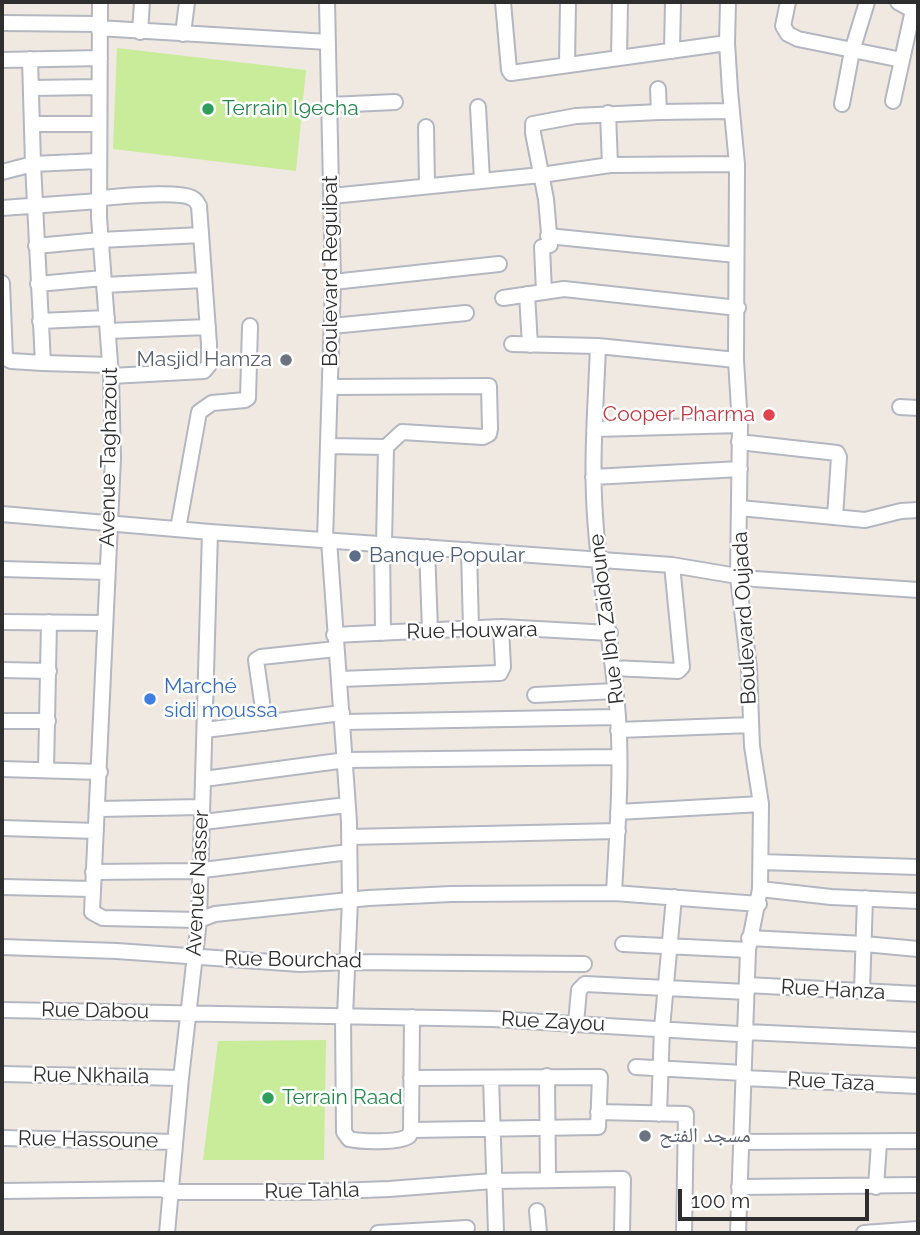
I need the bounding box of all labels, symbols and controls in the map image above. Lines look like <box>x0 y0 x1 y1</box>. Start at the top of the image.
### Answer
place label: Terrain l9echa <box>222 96 359 122</box>
marker: Terrain l9echa <box>200 101 216 117</box>
street label: Boulevard Reguibat <box>318 175 344 367</box>
place label: Masjid Hamza <box>136 347 272 373</box>
marker: Masjid Hamza <box>278 352 294 368</box>
street label: Avenue Taghazout <box>95 367 123 547</box>
place label: Cooper Pharma <box>603 402 755 428</box>
marker: Cooper Pharma <box>761 407 777 423</box>
street label: Boulevard Oujada <box>728 531 762 705</box>
street label: Rue Ibn Zaidoune <box>584 532 630 706</box>
place label: Banque Popular <box>369 543 525 569</box>
marker: Banque Popular <box>347 548 363 564</box>
street label: Rue Houwara <box>406 617 538 645</box>
place label: Marché sidi moussa <box>164 674 278 724</box>
marker: Marché sidi moussa <box>142 691 158 707</box>
street label: Avenue Nasser <box>182 809 214 957</box>
street label: Rue Bourchad <box>224 946 362 974</box>
street label: Rue Hanza <box>780 975 886 1005</box>
street label: Rue Dabou <box>41 997 149 1025</box>
street label: Rue Zayou <box>500 1007 606 1037</box>
street label: Rue Nkhaila <box>33 1062 149 1090</box>
street label: Rue Taza <box>787 1067 875 1097</box>
place label: Terrain Raad <box>282 1085 403 1111</box>
marker: Terrain Raad <box>260 1090 276 1106</box>
place label: مسجد الفتح <box>659 1123 751 1149</box>
street label: Rue Hassoune <box>18 1126 158 1154</box>
marker: مسجد الفتح <box>637 1128 653 1144</box>
scale bar <box>682 1176 873 1220</box>
street label: Rue Tahla <box>264 1178 360 1204</box>
text: 100 m <box>691 1188 750 1213</box>

